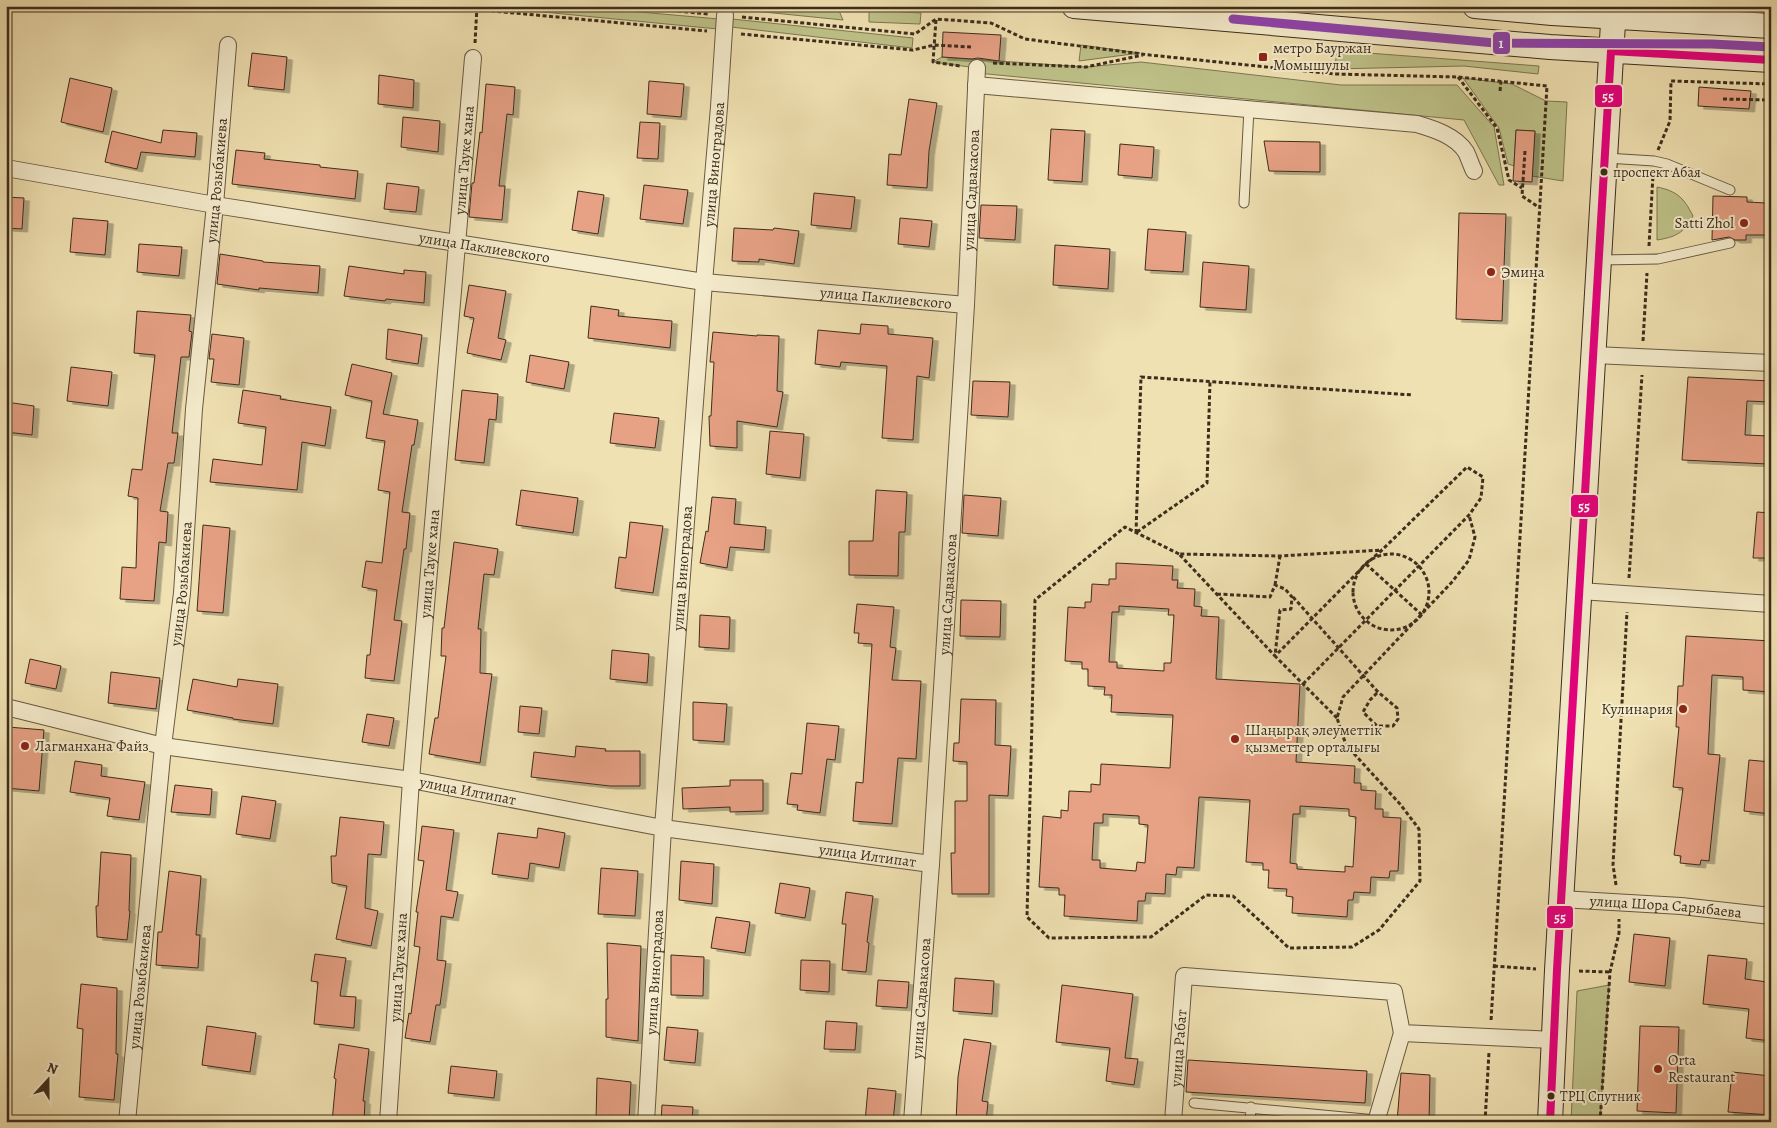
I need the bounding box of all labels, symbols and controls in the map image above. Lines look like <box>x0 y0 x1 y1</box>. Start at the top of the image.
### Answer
line badge: 1 <box>1492 31 1511 55</box>
text: 1 <box>1498 34 1504 53</box>
place label: метро Бауржан Момышулы <box>1273 38 1372 75</box>
marker: метро Бауржан Момышулы <box>1257 51 1269 63</box>
line badge: 55 <box>1594 84 1623 108</box>
text: 55 <box>1602 87 1614 106</box>
street label: улица Виноградова <box>699 101 729 229</box>
street label: улица Тауке хана <box>450 105 479 216</box>
street label: улица Розыбакиева <box>201 117 232 245</box>
street label: улица Садвакасова <box>958 129 984 252</box>
place label: проспект Абая <box>1613 163 1701 182</box>
marker: проспект Абая <box>1599 167 1609 177</box>
place label: Satti Zhol <box>1675 213 1734 233</box>
marker: Satti Zhol <box>1738 217 1750 229</box>
street label: улица Паклиевского <box>417 227 551 268</box>
place label: Эмина <box>1501 262 1545 282</box>
marker: Эмина <box>1485 266 1497 278</box>
street label: улица Паклиевского <box>818 282 953 314</box>
line badge: 55 <box>1570 494 1599 518</box>
text: 55 <box>1578 497 1590 516</box>
street label: улица Виноградова <box>668 505 697 632</box>
street label: улица Тауке хана <box>415 508 444 620</box>
street label: улица Розыбакиева <box>165 521 197 648</box>
street label: улица Садвакасова <box>934 533 962 656</box>
place label: Кулинария <box>1601 699 1673 719</box>
marker: Кулинария <box>1677 703 1689 715</box>
place label: Шаңырақ әлеуметтік қызметтер орталығы <box>1245 720 1382 757</box>
marker: Шаңырақ әлеуметтік қызметтер орталығы <box>1229 733 1241 745</box>
place label: Лагманхана Файз <box>35 736 149 756</box>
marker: Лагманхана Файз <box>19 740 31 752</box>
street label: улица Илтипат <box>417 772 518 810</box>
street label: улица Илтипат <box>817 839 918 872</box>
street label: улица Шора Сарыбаева <box>1588 891 1743 923</box>
line badge: 55 <box>1546 905 1574 929</box>
text: 55 <box>1554 908 1566 927</box>
street label: улица Виноградова <box>641 909 668 1036</box>
street label: улица Тауке хана <box>385 912 412 1023</box>
street label: улица Розыбакиева <box>124 923 156 1051</box>
street label: улица Садвакасова <box>907 937 936 1061</box>
street label: улица Рабат <box>1166 1008 1191 1089</box>
place label: Orta Restaurant <box>1668 1050 1735 1087</box>
north arrow <box>22 1056 72 1106</box>
text: N <box>44 1058 61 1079</box>
marker: Orta Restaurant <box>1652 1063 1664 1075</box>
place label: ТРЦ Спутник <box>1560 1087 1641 1106</box>
marker: ТРЦ Спутник <box>1546 1091 1556 1101</box>

